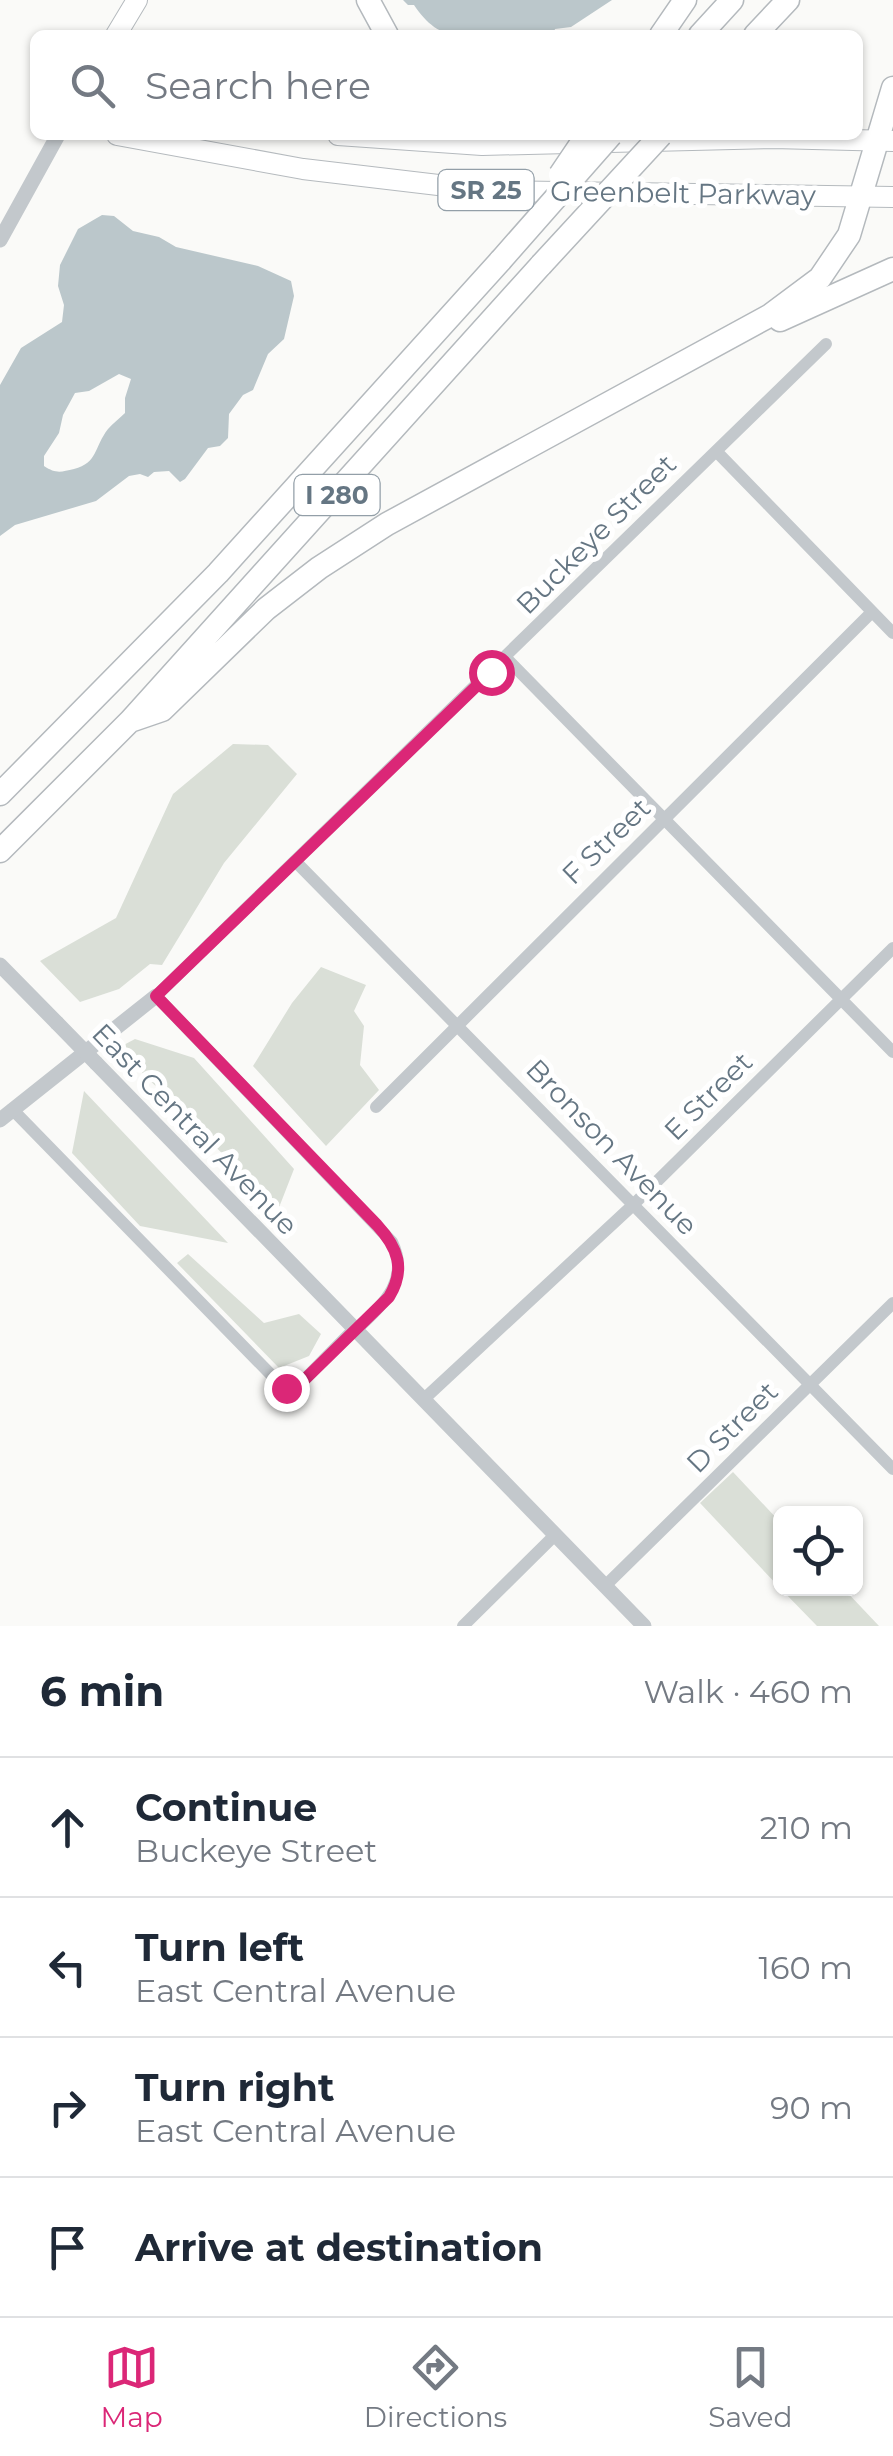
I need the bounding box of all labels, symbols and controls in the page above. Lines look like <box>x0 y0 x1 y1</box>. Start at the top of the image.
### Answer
search box <box>30 30 863 140</box>
icon: search <box>65 58 120 113</box>
text: Search here <box>145 62 371 109</box>
road number: SR 25 <box>438 170 534 210</box>
street label: Greenbelt Parkway <box>550 174 817 212</box>
street label: Buckeye Street <box>509 447 683 621</box>
road number: I 280 <box>294 475 380 515</box>
route start <box>469 650 515 696</box>
street label: F Street <box>555 791 657 891</box>
street label: East Central Avenue <box>85 1016 305 1242</box>
street label: E Street <box>657 1045 759 1147</box>
street label: Bronson Avenue <box>519 1052 705 1242</box>
route end <box>264 1366 310 1412</box>
street label: D Street <box>679 1374 785 1480</box>
map controls <box>773 1506 863 1596</box>
button: locate <box>773 1506 863 1596</box>
text: 6 min <box>40 1665 164 1717</box>
text: Walk · 460 m <box>644 1672 853 1711</box>
text: Continue <box>135 1784 317 1831</box>
icon: ahead <box>40 1800 95 1855</box>
text: 210 m <box>760 1808 853 1847</box>
text: Buckeye Street <box>135 1831 377 1870</box>
text: Turn left <box>135 1924 304 1971</box>
icon: left <box>40 1940 95 1995</box>
text: 160 m <box>758 1948 853 1987</box>
text: East Central Avenue <box>135 1971 456 2010</box>
text: Turn right <box>135 2064 334 2111</box>
icon: right <box>40 2080 95 2135</box>
text: 90 m <box>770 2088 853 2127</box>
text: East Central Avenue <box>135 2111 456 2150</box>
icon: arrive <box>40 2220 95 2275</box>
text: Arrive at destination <box>135 2224 543 2271</box>
tab: Map <box>101 2340 163 2434</box>
tab: Directions <box>364 2340 507 2434</box>
tab: Saved <box>708 2340 792 2434</box>

